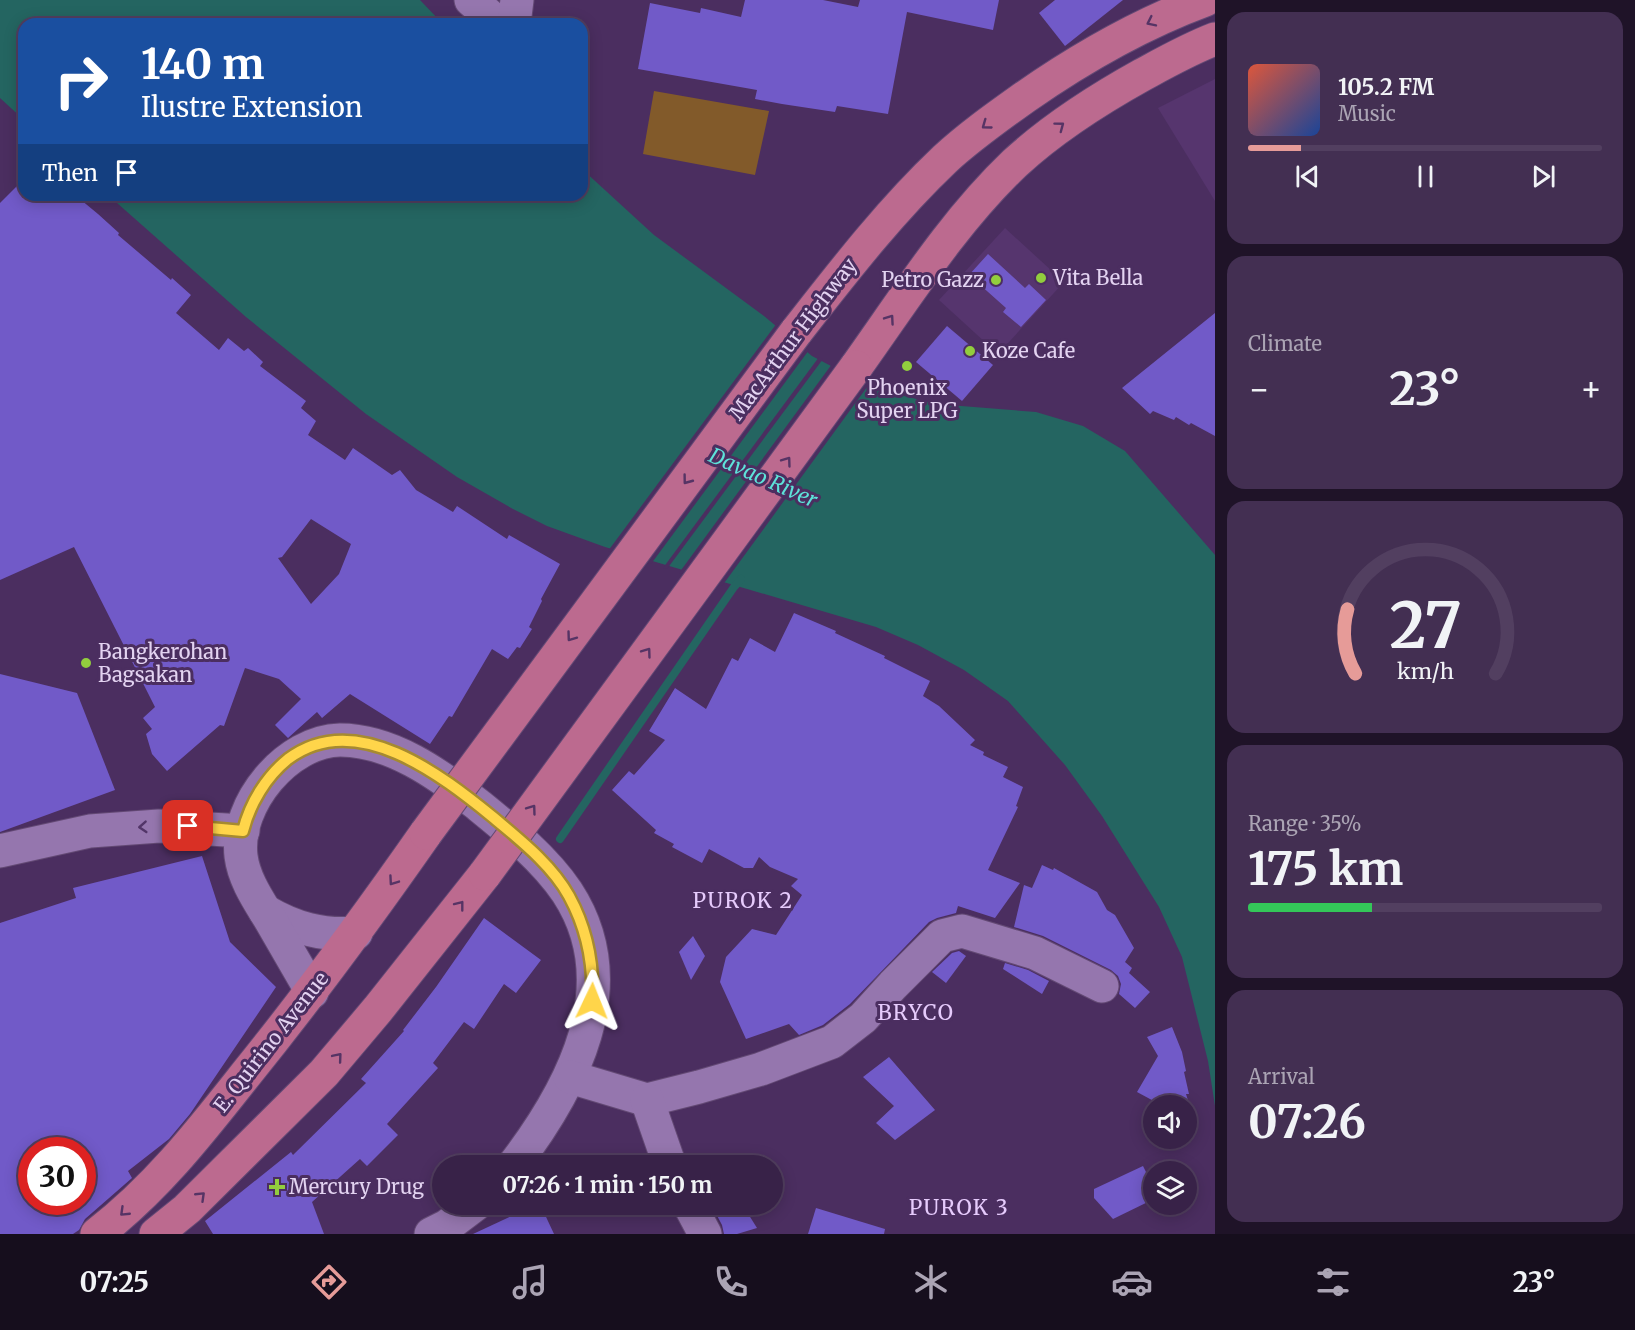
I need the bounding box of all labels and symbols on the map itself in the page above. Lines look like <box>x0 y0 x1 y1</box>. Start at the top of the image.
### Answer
one-way arrow <box>1146 15 1157 27</box>
one-way arrow <box>981 118 992 129</box>
one-way arrow <box>1053 123 1064 134</box>
street label: MacArthur Highway <box>724 253 862 425</box>
place label: Vita Bella <box>1052 265 1144 290</box>
place label: Petro Gazz <box>881 267 984 292</box>
marker: Vita Bella <box>1034 271 1048 285</box>
marker: Petro Gazz <box>989 273 1003 287</box>
one-way arrow <box>883 315 894 326</box>
place label: Koze Cafe <box>982 338 1075 363</box>
marker: Koze Cafe <box>963 344 977 358</box>
marker: Phoenix Super LPG <box>900 359 914 373</box>
place label: Phoenix Super LPG <box>857 375 958 423</box>
water label: Davao River <box>704 441 822 514</box>
one-way arrow <box>780 456 791 467</box>
one-way arrow <box>683 474 694 485</box>
one-way arrow <box>567 631 578 642</box>
place label: Bangkerohan Bagsakan <box>98 639 227 687</box>
one-way arrow <box>640 648 651 659</box>
marker: Bangkerohan Bagsakan <box>79 656 93 670</box>
pin <box>162 800 213 851</box>
one-way arrow <box>525 805 536 816</box>
one-way arrow <box>138 820 147 833</box>
one-way arrow <box>389 874 400 885</box>
district label: PUROK 2 <box>693 887 794 914</box>
one-way arrow <box>452 901 463 912</box>
street label: E. Quirino Avenue <box>208 966 333 1117</box>
position arrow <box>560 969 624 1033</box>
district label: BRYCO <box>878 999 954 1026</box>
one-way arrow <box>330 1053 341 1064</box>
speed limit sign: 30 <box>18 1137 96 1215</box>
place label: Mercury Drug <box>289 1174 424 1199</box>
marker: Mercury Drug <box>270 1180 284 1194</box>
one-way arrow <box>194 1192 204 1203</box>
district label: PUROK 3 <box>909 1194 1009 1221</box>
one-way arrow <box>120 1204 131 1215</box>

